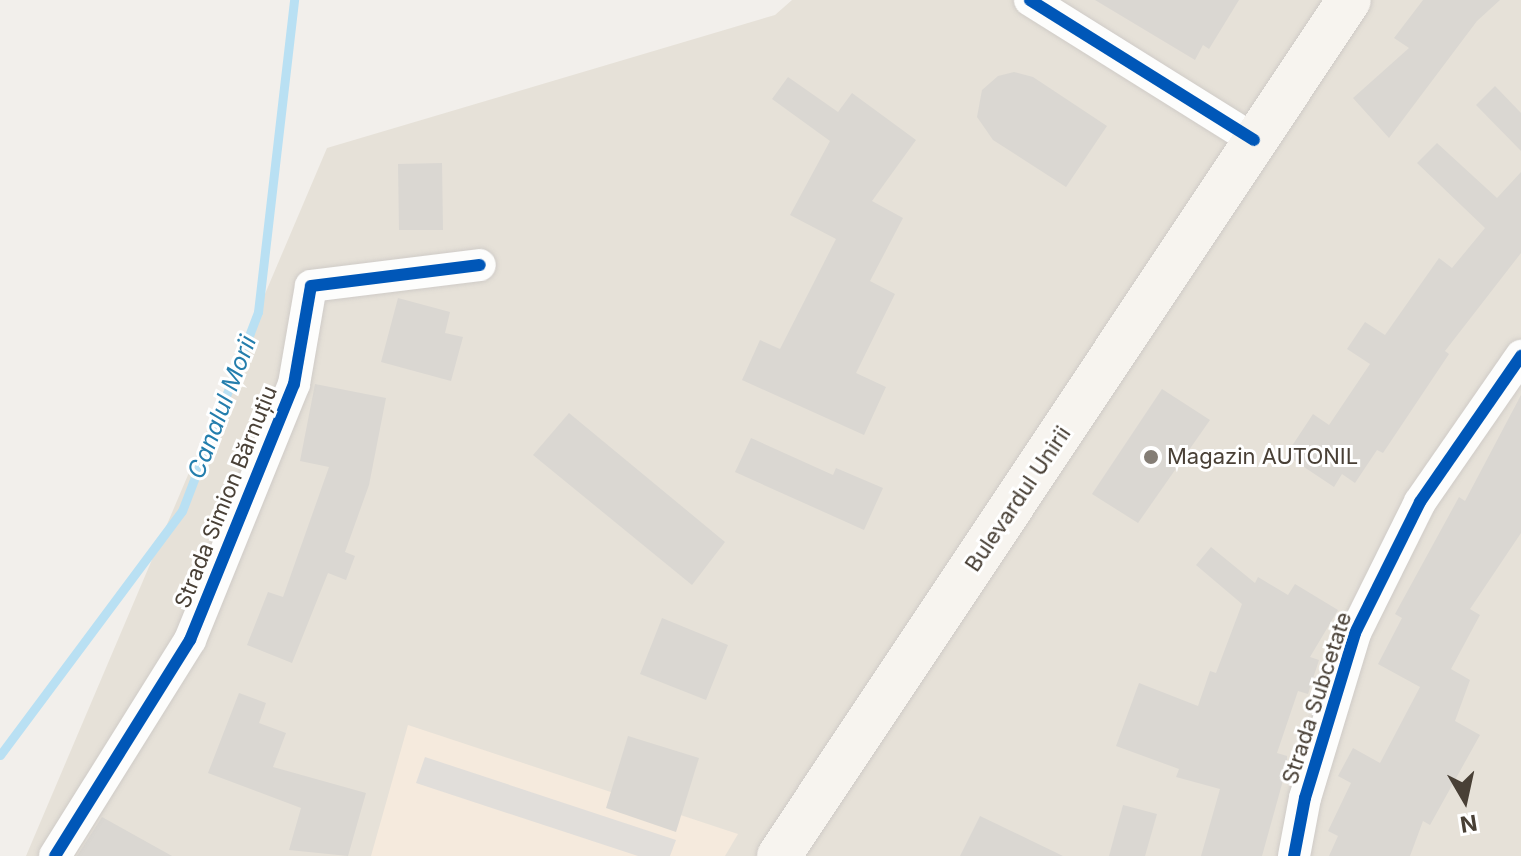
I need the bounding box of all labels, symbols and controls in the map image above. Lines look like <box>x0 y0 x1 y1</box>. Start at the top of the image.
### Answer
water label: Canalul Morii <box>182 331 262 483</box>
street label: Strada Simion Bărnuțiu <box>169 382 283 612</box>
street label: Bulevardul Unirii <box>960 421 1076 577</box>
place label: Magazin AUTONIL <box>1167 444 1358 470</box>
marker: Magazin AUTONIL <box>1142 448 1160 466</box>
street label: Strada Subcetate <box>1277 609 1357 787</box>
north arrow <box>1425 760 1505 840</box>
text: N <box>1458 810 1479 838</box>

